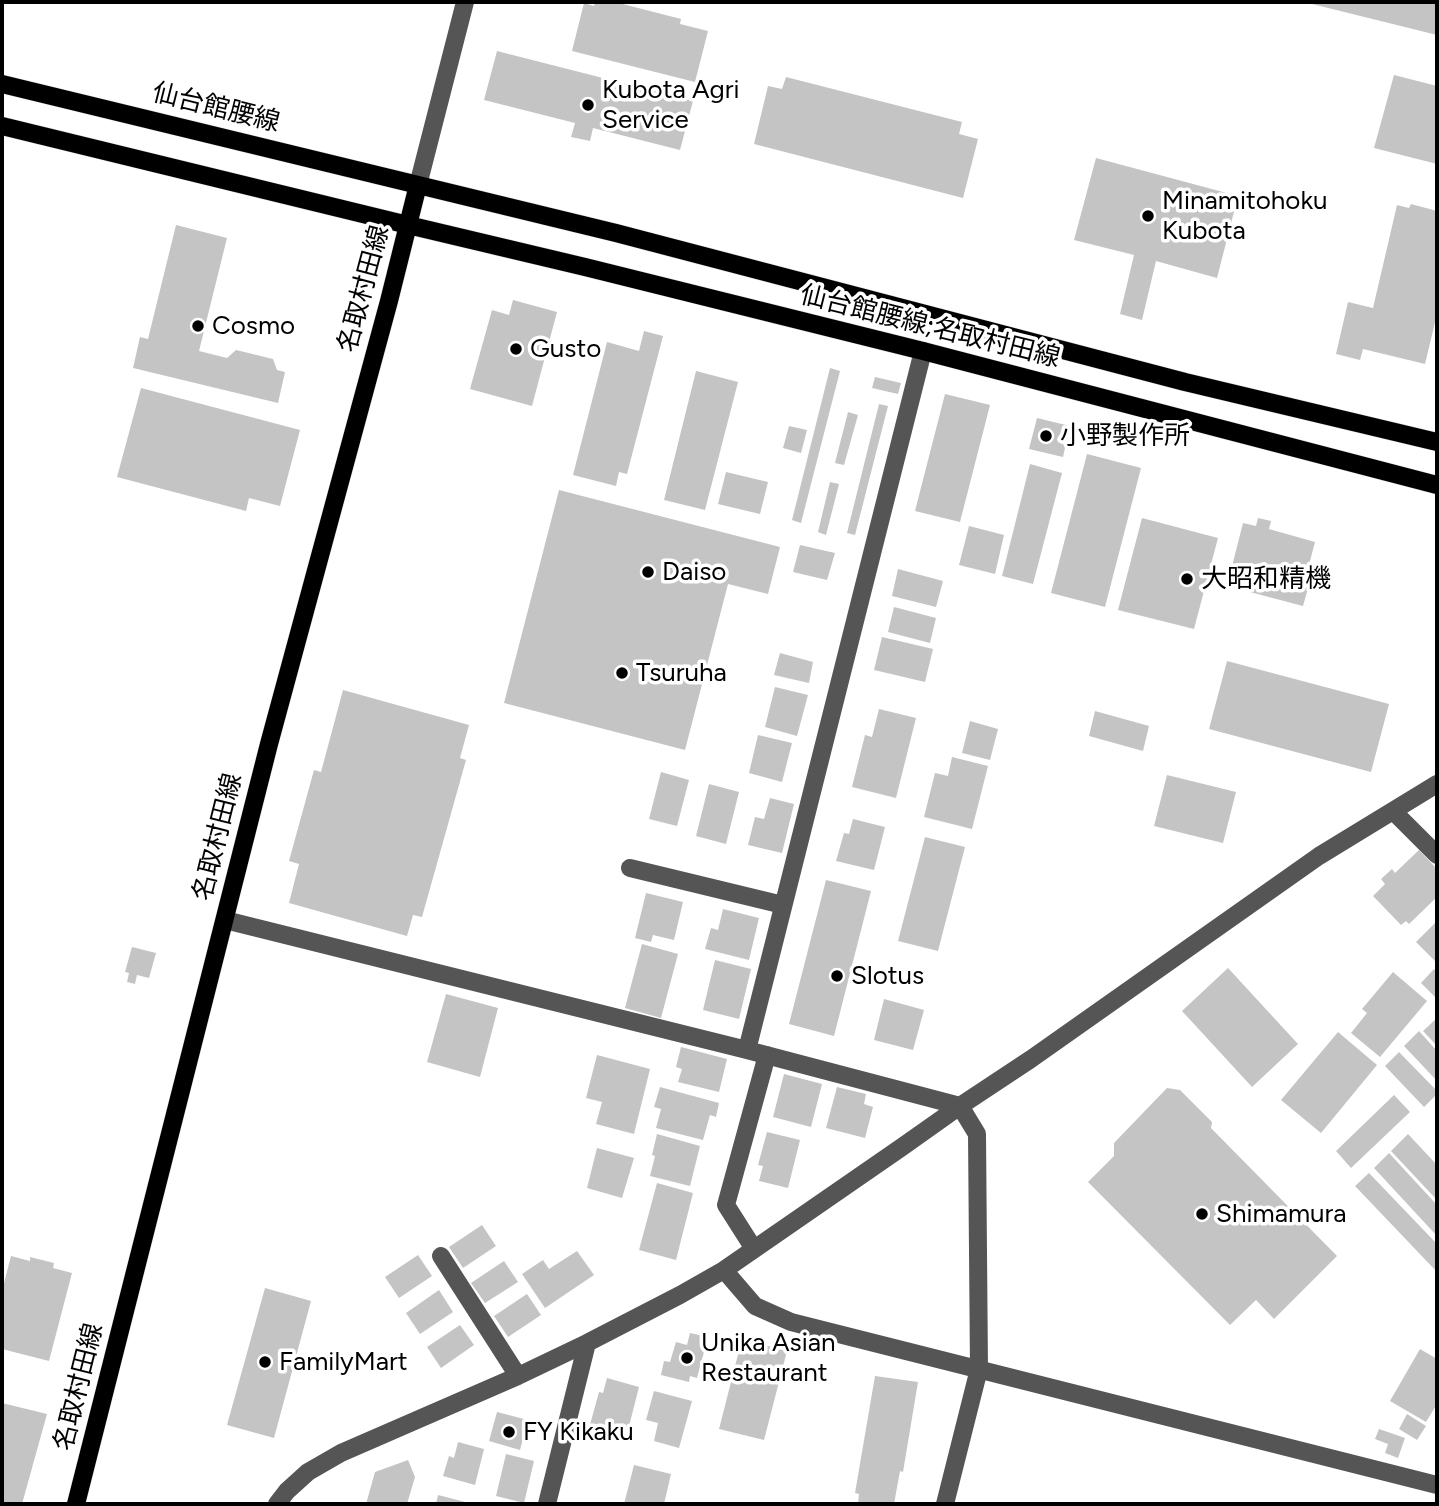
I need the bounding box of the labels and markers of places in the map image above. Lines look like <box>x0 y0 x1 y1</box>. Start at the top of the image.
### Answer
place label: Kubota Agri Service <box>602 74 740 136</box>
marker: Kubota Agri Service <box>580 97 596 113</box>
place label: Minamitohoku Kubota <box>1162 185 1328 246</box>
marker: Minamitohoku Kubota <box>1140 208 1156 224</box>
place label: Cosmo <box>212 310 295 342</box>
marker: Cosmo <box>190 318 206 334</box>
place label: Gusto <box>530 333 601 365</box>
marker: Gusto <box>508 341 524 357</box>
place label: 小野製作所 <box>1060 420 1190 452</box>
marker: 小野製作所 <box>1038 428 1054 444</box>
place label: Daiso <box>662 556 726 588</box>
place label: 大昭和精機 <box>1201 563 1331 595</box>
marker: Daiso <box>640 564 656 580</box>
marker: 大昭和精機 <box>1179 571 1195 587</box>
place label: Tsuruha <box>636 657 727 689</box>
marker: Tsuruha <box>614 665 630 681</box>
place label: Slotus <box>851 960 924 992</box>
marker: Slotus <box>829 968 845 984</box>
place label: Shimamura <box>1216 1198 1347 1230</box>
marker: Shimamura <box>1194 1206 1210 1222</box>
place label: Unika Asian Restaurant <box>701 1327 835 1388</box>
place label: FamilyMart <box>279 1346 408 1378</box>
marker: Unika Asian Restaurant <box>679 1350 695 1366</box>
marker: FamilyMart <box>257 1354 273 1370</box>
place label: FY Kikaku <box>523 1416 634 1448</box>
marker: FY Kikaku <box>501 1424 517 1440</box>

